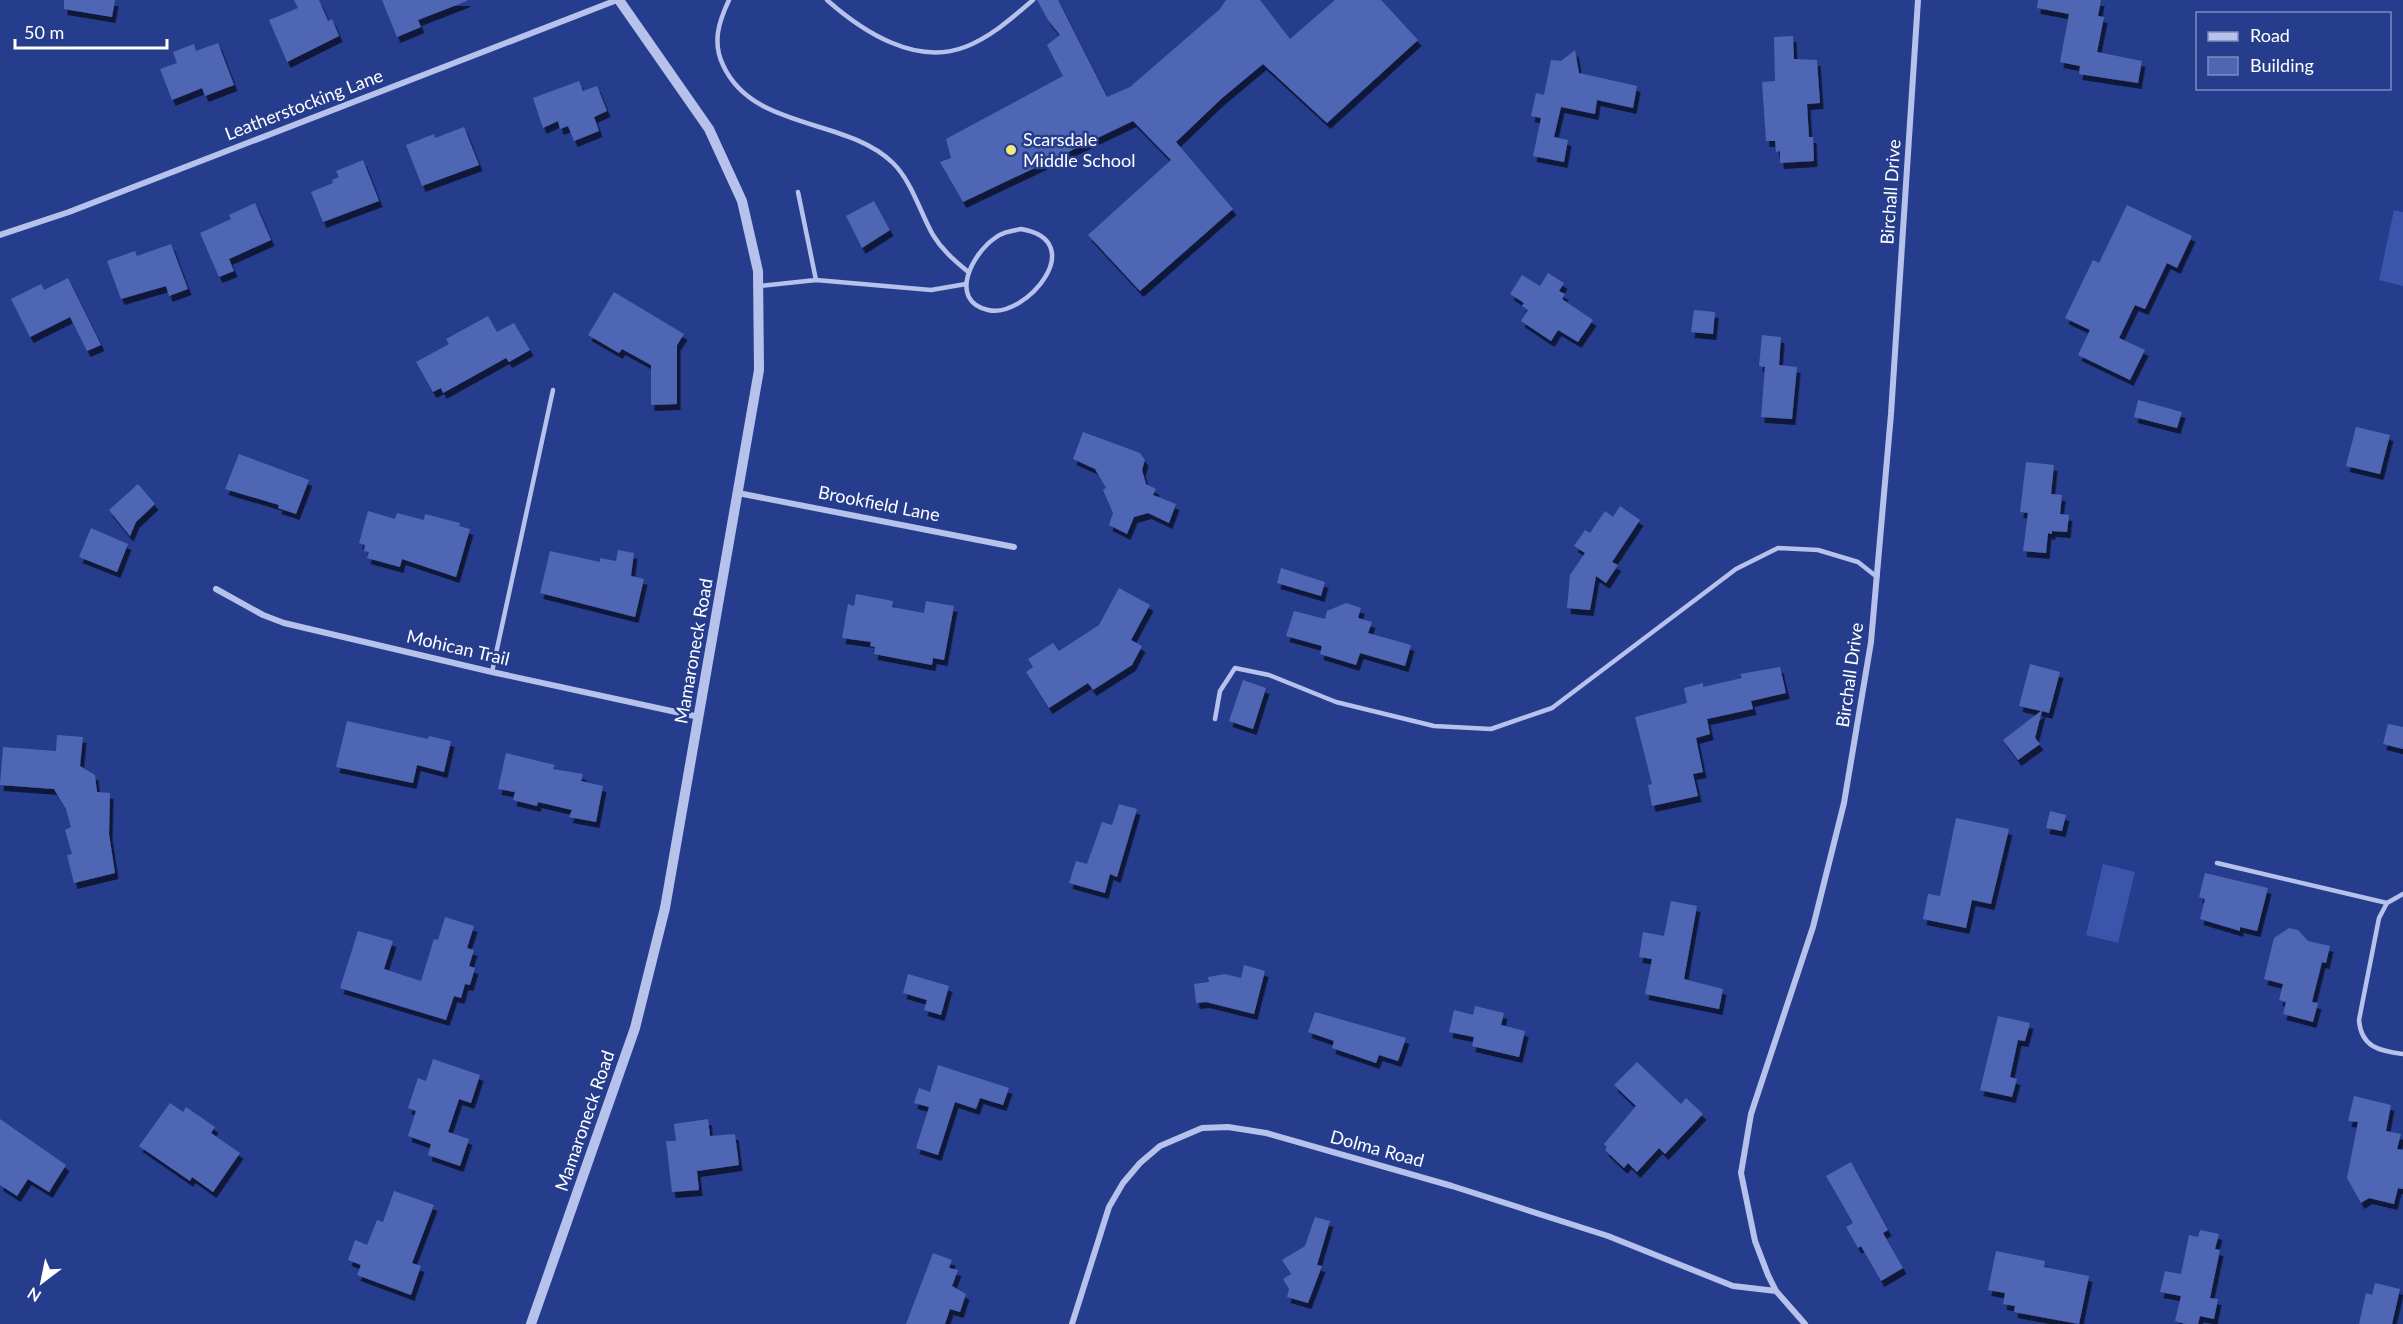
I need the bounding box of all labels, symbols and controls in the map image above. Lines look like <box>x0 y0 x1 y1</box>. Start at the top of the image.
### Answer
scale bar <box>15 12 166 50</box>
legend <box>2196 12 2391 90</box>
text: 50 m <box>24 21 64 43</box>
text: Road <box>2250 24 2290 46</box>
text: Building <box>2250 54 2314 76</box>
street label: Leatherstocking Lane <box>221 64 386 144</box>
place label: Scarsdale Middle School <box>1023 128 1135 171</box>
street label: Birchall Drive <box>1875 139 1905 245</box>
marker: Scarsdale Middle School <box>1004 143 1018 157</box>
street label: Brookfield Lane <box>816 480 942 526</box>
street label: Mamaroneck Road <box>669 576 717 725</box>
street label: Birchall Drive <box>1831 621 1867 729</box>
street label: Mohican Trail <box>404 624 512 670</box>
street label: Mamaroneck Road <box>550 1047 618 1194</box>
street label: Dolma Road <box>1328 1125 1427 1171</box>
north arrow <box>12 1252 72 1312</box>
text: N <box>24 1284 44 1306</box>

